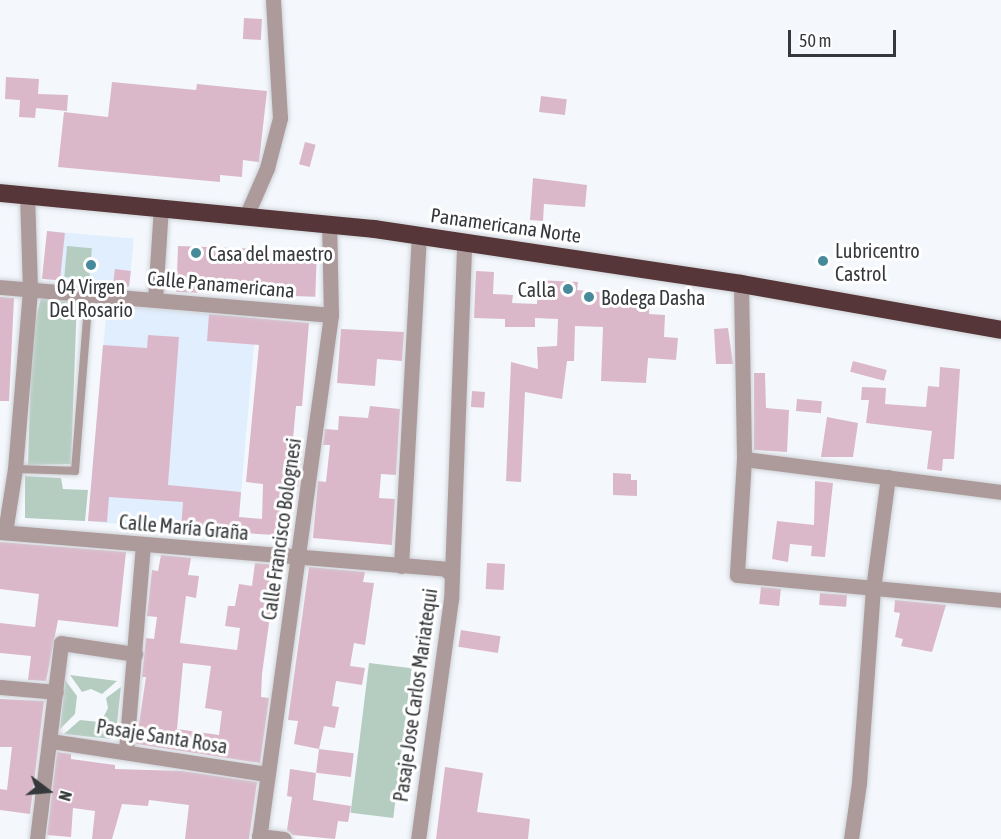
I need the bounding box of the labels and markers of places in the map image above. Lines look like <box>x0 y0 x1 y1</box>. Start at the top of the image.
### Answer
place label: Lubricentro Castrol <box>835 238 920 285</box>
place label: Casa del maestro <box>208 241 333 265</box>
marker: Casa del maestro <box>189 246 203 260</box>
marker: Lubricentro Castrol <box>816 254 830 268</box>
marker: 04 Virgen Del Rosario <box>84 258 98 272</box>
place label: 04 Virgen Del Rosario <box>49 274 133 321</box>
place label: Calla <box>518 277 556 301</box>
marker: Calla <box>561 282 575 296</box>
place label: Bodega Dasha <box>601 285 705 309</box>
marker: Bodega Dasha <box>582 290 596 304</box>

